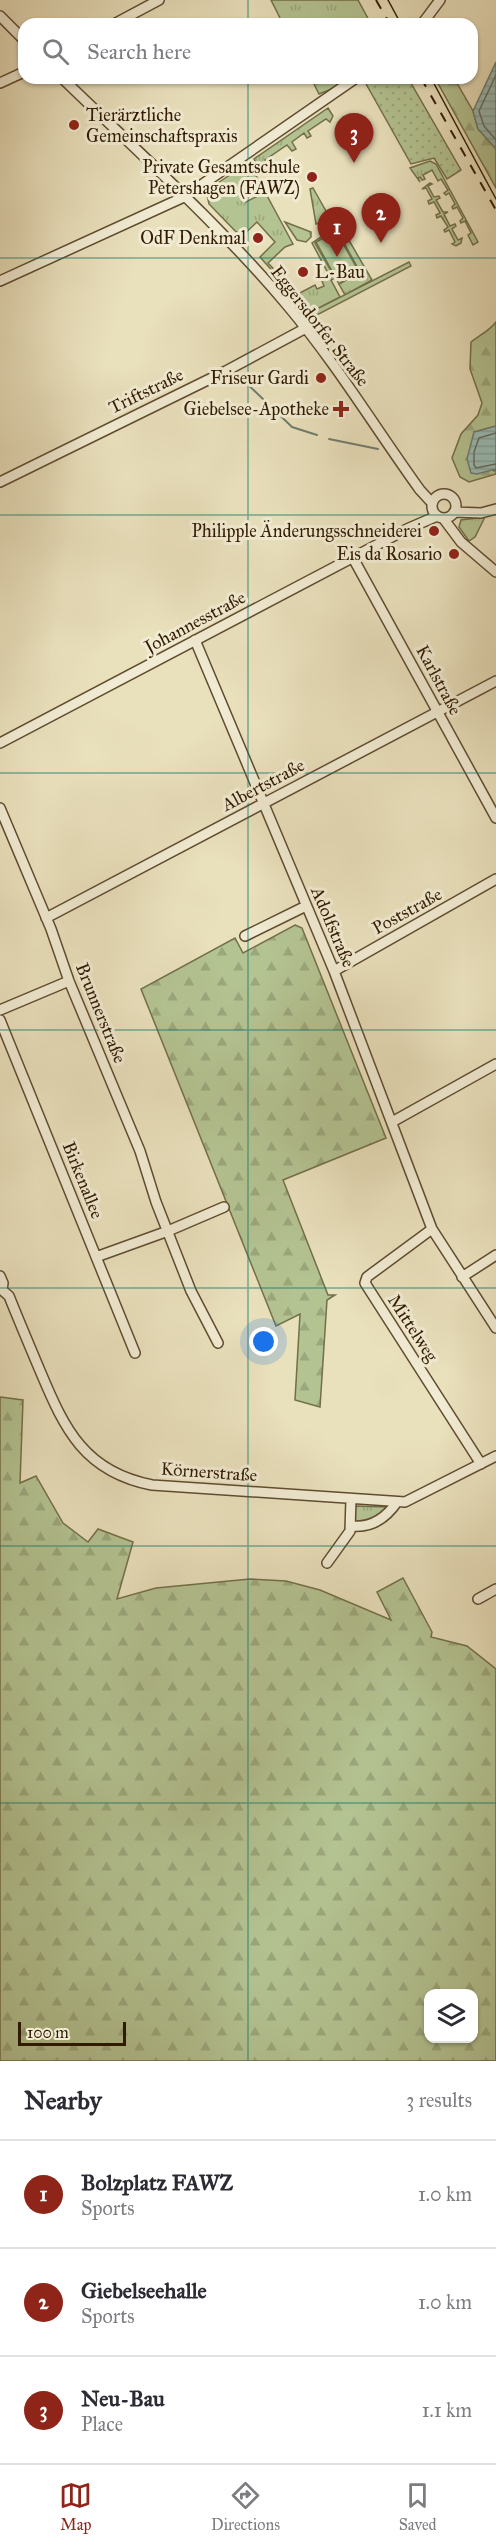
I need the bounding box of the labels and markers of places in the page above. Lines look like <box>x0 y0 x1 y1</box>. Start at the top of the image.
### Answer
place label: Tierärztliche Gemeinschaftspraxis <box>86 104 237 147</box>
pin: 3 <box>334 114 374 163</box>
marker: Tierärztliche Gemeinschaftspraxis <box>67 118 81 132</box>
place label: Private Gesamtschule Petershagen (FAWZ) <box>142 156 300 200</box>
marker: Private Gesamtschule Petershagen (FAWZ) <box>305 170 319 184</box>
pin: 2 <box>362 194 400 243</box>
pin: 1 <box>318 208 356 257</box>
place label: OdF Denkmal <box>140 227 246 249</box>
marker: OdF Denkmal <box>251 231 265 245</box>
place label: L-Bau <box>315 261 365 283</box>
marker: L-Bau <box>296 265 310 279</box>
place label: Friseur Gardi <box>210 367 309 389</box>
marker: Friseur Gardi <box>314 371 328 385</box>
place label: Giebelsee-Apotheke <box>184 398 329 420</box>
marker: Giebelsee-Apotheke <box>334 402 348 416</box>
place label: Philipple Änderungsschneiderei <box>191 520 422 543</box>
marker: Philipple Änderungsschneiderei <box>427 524 441 538</box>
place label: Eis da Rosario <box>337 543 442 565</box>
marker: Eis da Rosario <box>447 547 461 561</box>

